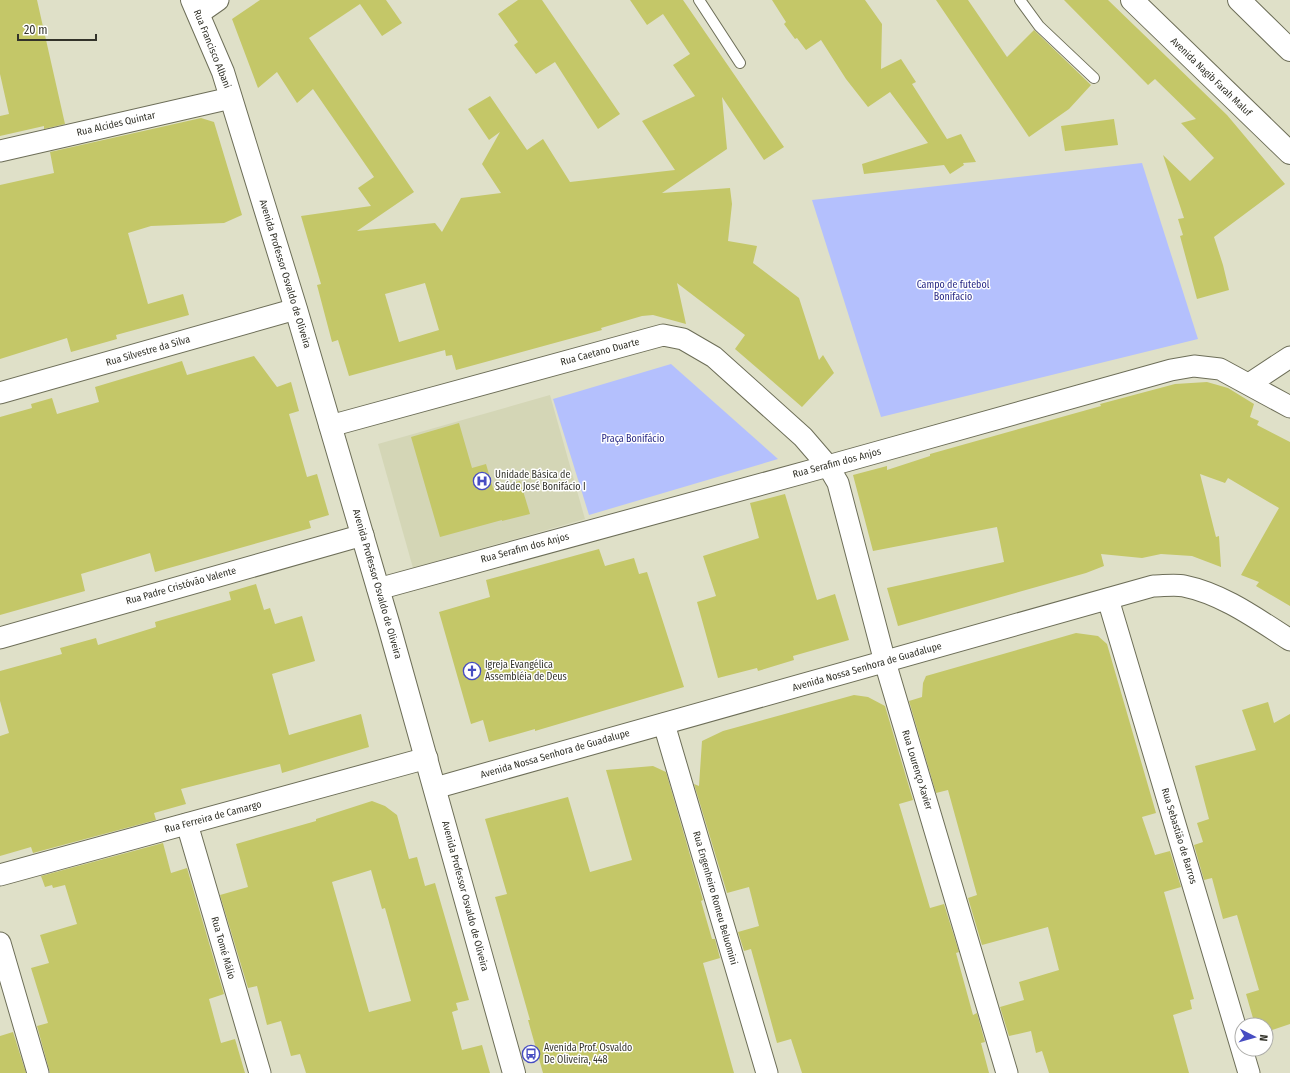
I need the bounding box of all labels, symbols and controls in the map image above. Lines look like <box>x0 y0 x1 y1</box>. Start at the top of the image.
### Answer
street label: Rua Francisco Albani <box>191 8 233 90</box>
scale bar <box>18 16 96 42</box>
text: 20 m <box>24 23 48 37</box>
street label: Avenida Nagib Farah Maluf <box>1168 35 1255 119</box>
street label: Rua Alcides Quintar <box>75 109 157 139</box>
street label: Avenida Professor Osvaldo de Oliveira <box>257 198 313 350</box>
park label: Campo de futebol Bonifacio <box>917 279 990 303</box>
street label: Rua Silvestre da Silva <box>104 333 192 369</box>
street label: Rua Caetano Duarte <box>559 336 641 368</box>
park label: Praça Bonifácio <box>602 433 664 445</box>
street label: Rua Serafim dos Anjos <box>791 445 883 481</box>
place label: Unidade Básica de Saúde José Bonifácio I <box>495 469 586 493</box>
hospital icon: Unidade Básica de Saúde José Bonifácio I <box>472 471 492 491</box>
street label: Avenida Professor Osvaldo de Oliveira <box>350 508 404 660</box>
street label: Rua Serafim dos Anjos <box>479 530 571 566</box>
street label: Rua Padre Cristóvão Valente <box>124 564 238 607</box>
street label: Avenida Nossa Senhora de Guadalupe <box>791 640 943 694</box>
place label: Igreja Evangélica Assembléia de Deus <box>485 659 567 683</box>
church icon: Igreja Evangélica Assembléia de Deus <box>462 661 482 681</box>
street label: Avenida Nossa Senhora de Guadalupe <box>479 727 631 781</box>
street label: Rua Lourenço Xavier <box>899 729 935 812</box>
street label: Rua Sebastião de Barros <box>1159 787 1199 885</box>
street label: Rua Ferreira de Camargo <box>163 798 263 836</box>
street label: Avenida Professor Osvaldo de Oliveira <box>439 820 491 973</box>
street label: Rua Engenheiro Romeu Beluomini <box>690 830 740 966</box>
street label: Rua Tomé Málio <box>208 915 238 981</box>
north arrow <box>1234 1017 1274 1057</box>
text: N <box>1257 1034 1270 1042</box>
place label: Avenida Prof. Osvaldo De Oliveira, 448 <box>544 1042 632 1066</box>
bus stop icon: Avenida Prof. Osvaldo De Oliveira, 448 <box>521 1044 541 1064</box>

